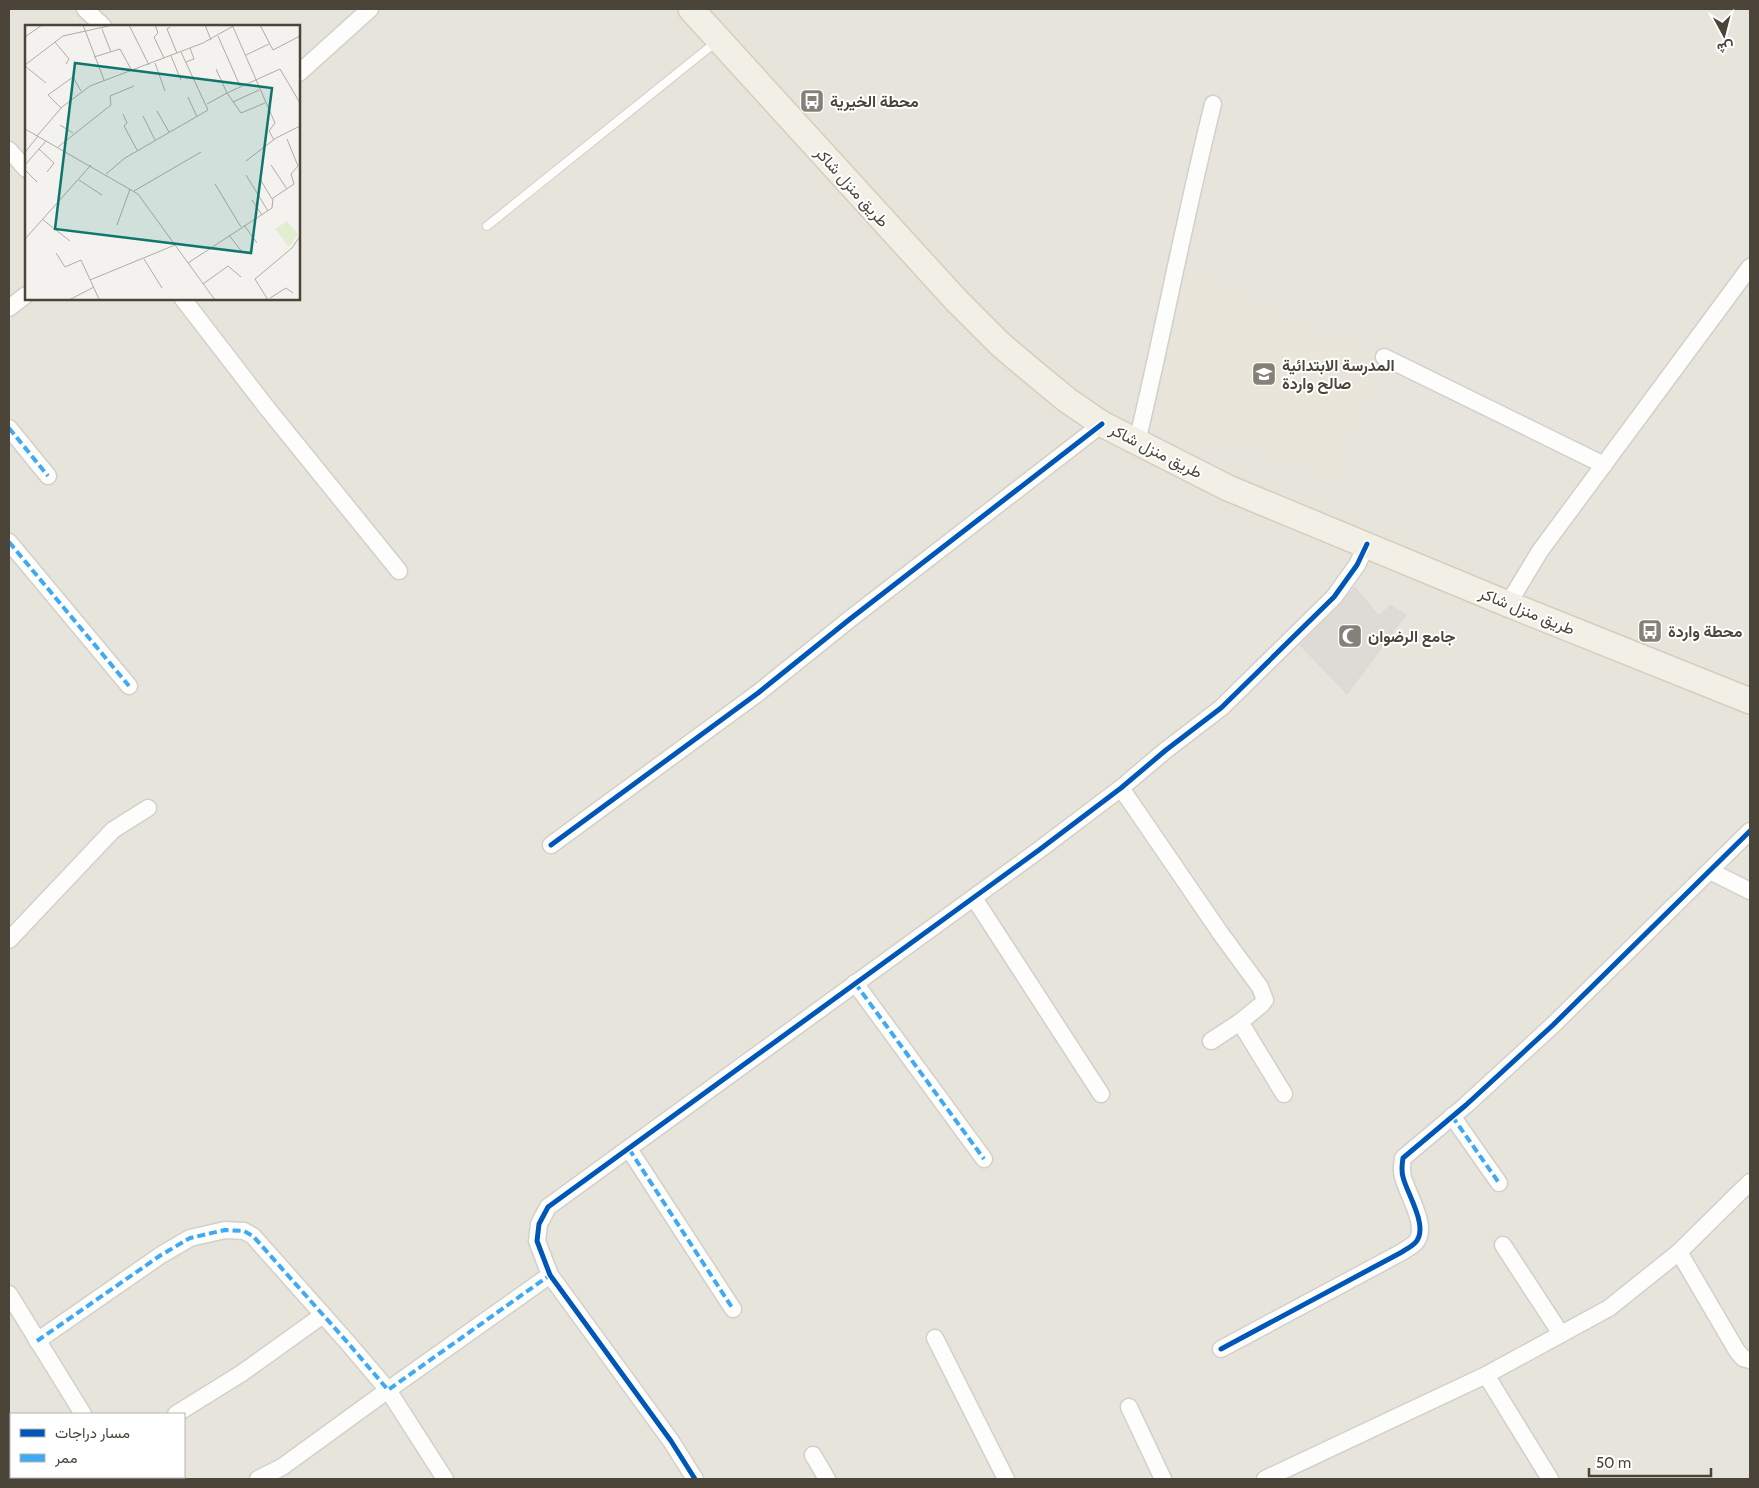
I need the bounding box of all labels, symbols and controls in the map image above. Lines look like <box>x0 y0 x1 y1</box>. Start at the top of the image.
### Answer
north arrow <box>1699 10 1749 60</box>
inset map <box>25 25 300 300</box>
text: ش <box>1716 38 1735 58</box>
bus stop icon: محطة الخيرية <box>799 88 825 114</box>
place label: محطة الخيرية <box>830 92 919 112</box>
street label: طريق منزل شاكر <box>810 142 893 232</box>
place label: المدرسة الابتدائية صالح واردة <box>1282 356 1395 395</box>
school or university icon: المدرسة الابتدائية صالح واردة <box>1251 361 1277 387</box>
street label: طريق منزل شاكر <box>1105 419 1205 483</box>
street label: طريق منزل شاكر <box>1475 583 1577 640</box>
bus stop icon: محطة واردة <box>1637 618 1663 644</box>
place label: محطة واردة <box>1668 622 1743 642</box>
mosque icon: جامع الرضوان <box>1337 623 1363 649</box>
place label: جامع الرضوان <box>1368 627 1456 648</box>
legend <box>10 1413 185 1478</box>
text: مسار دراجات <box>55 1424 130 1442</box>
scale bar <box>1589 1446 1712 1478</box>
text: ممر <box>54 1449 77 1467</box>
text: 50 m <box>1596 1454 1631 1472</box>

